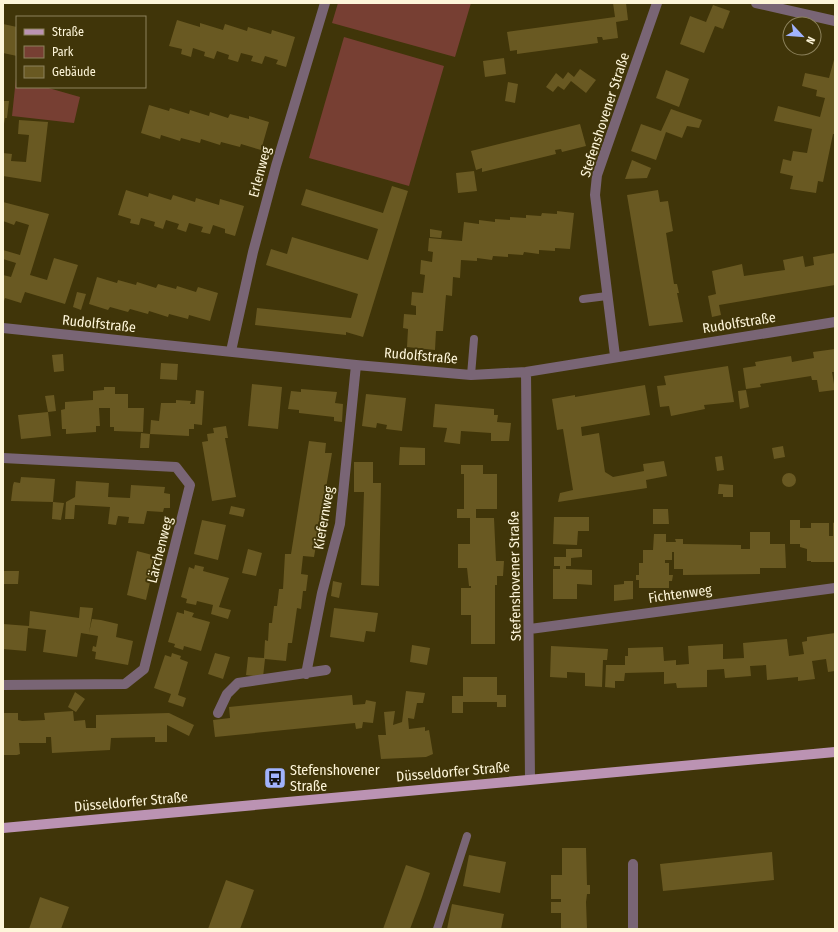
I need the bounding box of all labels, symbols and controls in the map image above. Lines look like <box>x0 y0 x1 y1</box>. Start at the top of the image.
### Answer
legend <box>16 16 146 88</box>
north arrow <box>782 16 822 56</box>
text: Straße <box>52 25 84 39</box>
text: N <box>803 34 818 46</box>
text: Park <box>52 45 74 59</box>
street label: Stefenshovener Straße <box>577 50 633 180</box>
text: Gebäude <box>52 65 96 79</box>
street label: Erlenweg <box>245 144 275 199</box>
street label: Rudolfstraße <box>701 309 777 337</box>
street label: Rudolfstraße <box>61 312 137 336</box>
street label: Rudolfstraße <box>383 344 459 368</box>
street label: Kiefernweg <box>310 485 338 551</box>
street label: Stefenshovener Straße <box>505 511 525 641</box>
street label: Lärchenweg <box>144 515 177 585</box>
street label: Fichtenweg <box>647 581 713 607</box>
street label: Düsseldorfer Straße <box>395 759 511 785</box>
place label: Stefenshovener Straße <box>290 762 380 795</box>
bus stop icon: Stefenshovener Straße <box>262 765 288 791</box>
street label: Düsseldorfer Straße <box>73 789 189 815</box>

